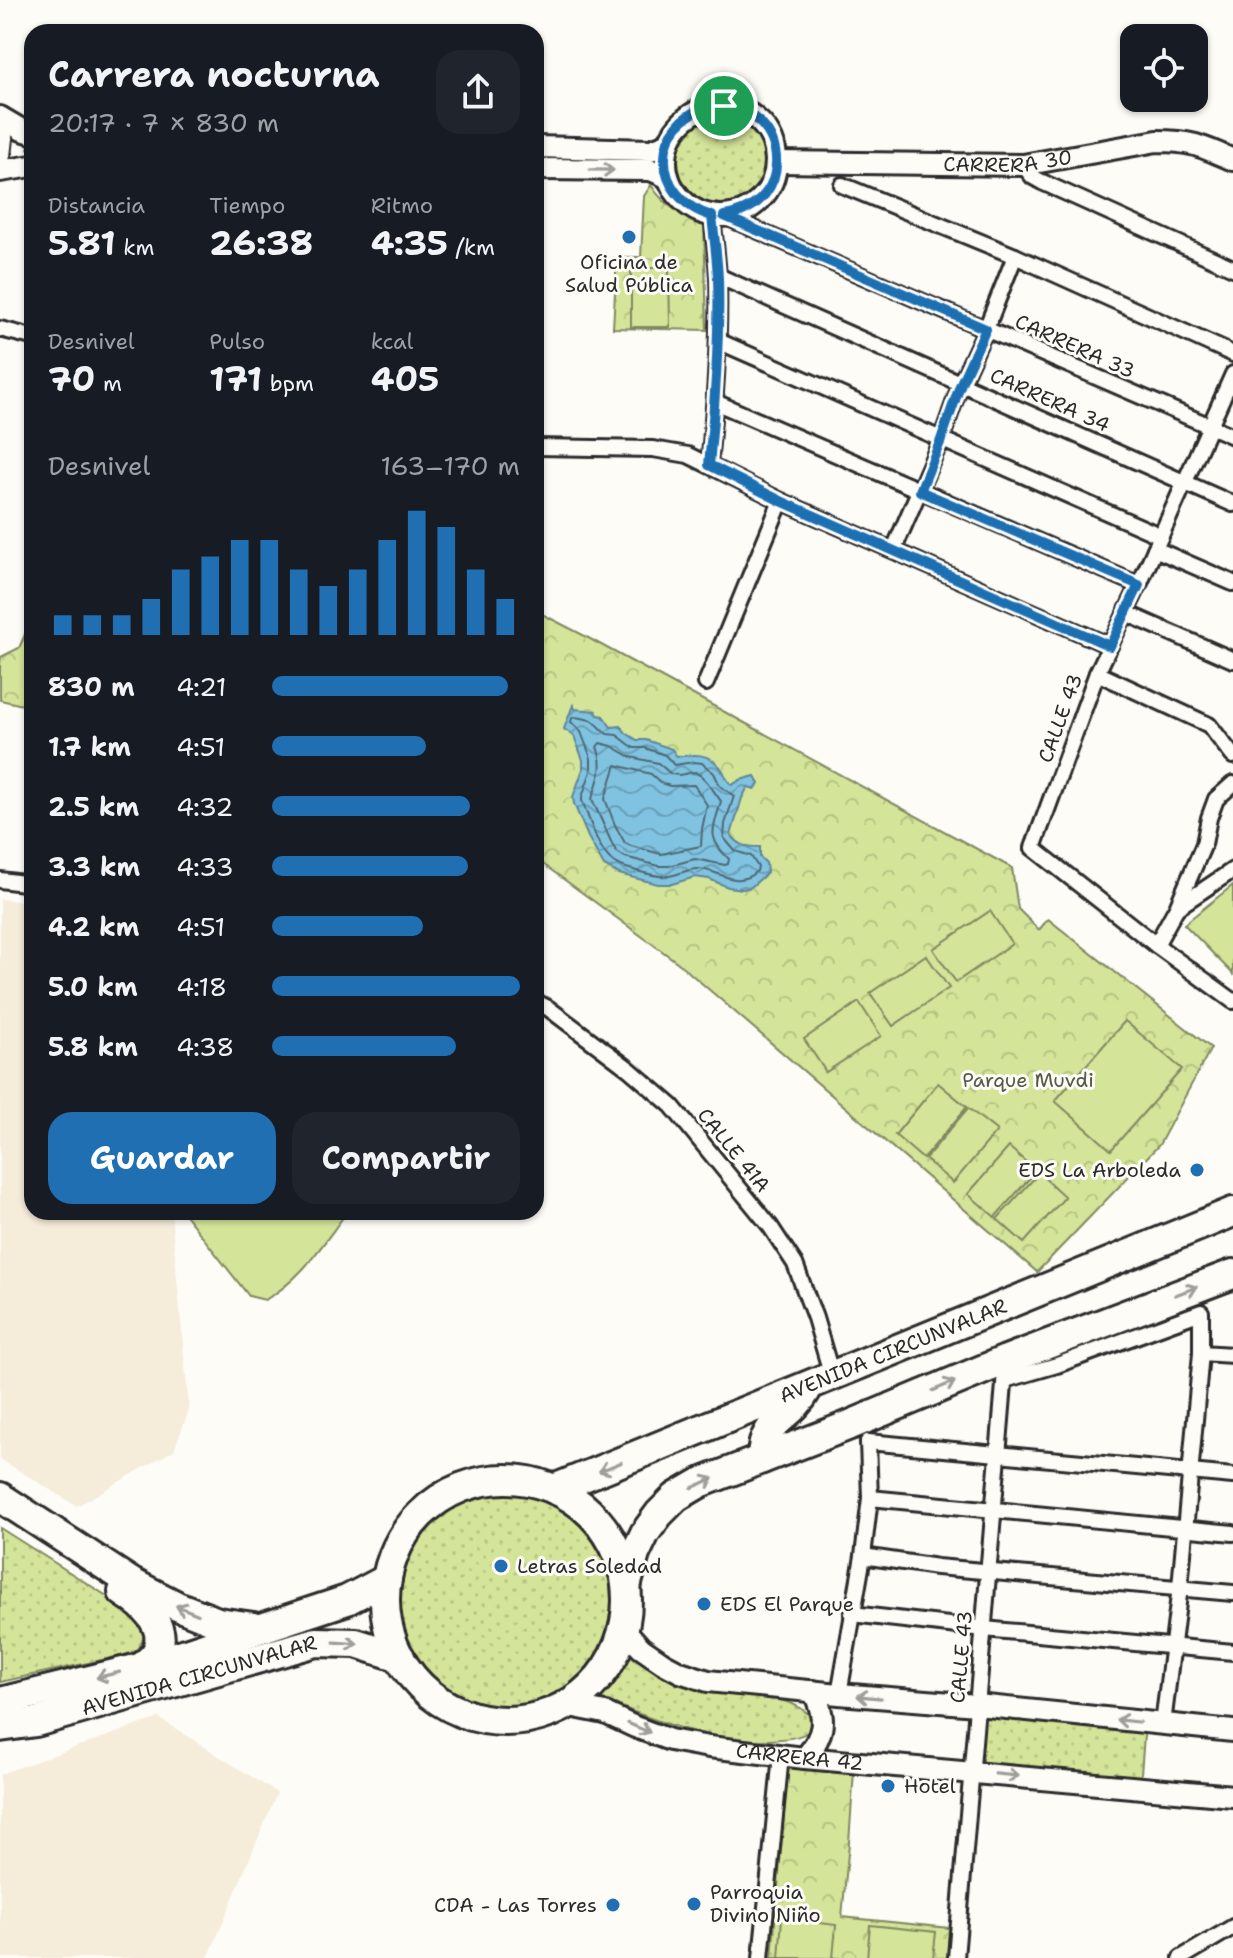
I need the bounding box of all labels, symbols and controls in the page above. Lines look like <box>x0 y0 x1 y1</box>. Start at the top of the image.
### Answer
map controls <box>1120 24 1208 112</box>
button: locate <box>1120 24 1208 112</box>
text: Carrera nocturna <box>48 50 380 99</box>
button: share <box>436 50 520 134</box>
pin <box>690 72 758 140</box>
icon: arrive <box>702 84 746 128</box>
text: 20:17 · 7 × 830 m <box>48 105 279 140</box>
street label: CARRERA 30 <box>943 143 1074 178</box>
one-way arrow <box>588 162 615 178</box>
text: Distancia <box>48 191 145 220</box>
text: Tiempo <box>209 191 285 220</box>
text: Ritmo <box>371 191 433 220</box>
text: 5.81 <box>48 220 116 266</box>
text: 26:38 <box>209 220 313 266</box>
text: 4:35 <box>371 220 448 266</box>
marker: Oficina de Salud Pública <box>620 228 638 246</box>
text: km <box>116 233 154 262</box>
text: /km <box>448 233 495 262</box>
place label: Oficina de Salud Pública <box>565 249 693 298</box>
street label: CARRERA 33 <box>1011 308 1139 384</box>
text: Desnivel <box>48 327 135 356</box>
text: Pulso <box>209 327 265 356</box>
text: kcal <box>371 327 413 356</box>
text: 70 <box>48 356 95 402</box>
text: 171 <box>209 356 262 402</box>
text: 405 <box>371 356 439 402</box>
street label: CARRERA 34 <box>986 362 1114 438</box>
text: m <box>95 369 122 398</box>
text: bpm <box>262 369 314 398</box>
text: Desnivel <box>48 448 150 483</box>
text: 163–170 m <box>381 448 520 483</box>
text: 830 m <box>48 669 135 704</box>
text: 4:21 <box>176 669 227 704</box>
street label: CALLE 43 <box>1032 670 1088 766</box>
text: 1.7 km <box>48 729 131 764</box>
text: 4:51 <box>176 729 225 764</box>
text: 2.5 km <box>48 789 139 824</box>
text: 4:32 <box>176 789 234 824</box>
text: 3.3 km <box>48 849 140 884</box>
text: 4:33 <box>176 849 234 884</box>
text: 4.2 km <box>48 909 140 944</box>
text: 4:51 <box>176 909 225 944</box>
text: 5.0 km <box>48 969 138 1004</box>
text: 4:18 <box>176 969 227 1004</box>
text: 5.8 km <box>48 1029 138 1064</box>
text: 4:38 <box>176 1029 235 1064</box>
park label: Parque Muvdi <box>962 1067 1094 1093</box>
street label: CALLE 41A <box>692 1102 776 1198</box>
button: Guardar <box>48 1112 276 1204</box>
button: Compartir <box>292 1112 520 1204</box>
place label: EDS La Arboleda <box>1018 1157 1182 1183</box>
marker: EDS La Arboleda <box>1188 1161 1206 1179</box>
one-way arrow <box>1174 1283 1198 1297</box>
street label: AVENIDA CIRCUNVALAR <box>775 1293 1011 1409</box>
one-way arrow <box>931 1378 956 1392</box>
one-way arrow <box>598 1461 623 1475</box>
one-way arrow <box>691 1475 715 1490</box>
place label: Letras Soledad <box>517 1553 662 1579</box>
marker: Letras Soledad <box>492 1557 510 1575</box>
place label: EDS El Parque <box>720 1591 854 1617</box>
marker: EDS El Parque <box>695 1595 713 1613</box>
one-way arrow <box>175 1602 200 1616</box>
street label: CALLE 43 <box>944 1610 978 1704</box>
street label: AVENIDA CIRCUNVALAR <box>79 1629 320 1721</box>
one-way arrow <box>332 1636 359 1651</box>
one-way arrow <box>95 1669 121 1684</box>
one-way arrow <box>856 1689 883 1704</box>
one-way arrow <box>1115 1713 1141 1728</box>
one-way arrow <box>626 1722 651 1737</box>
street label: CARRERA 42 <box>734 1737 864 1776</box>
one-way arrow <box>993 1768 1020 1783</box>
place label: Hotel <box>904 1773 956 1799</box>
marker: Hotel <box>879 1777 897 1795</box>
place label: Parroquia Divino Niño <box>710 1879 821 1928</box>
place label: CDA - Las Torres <box>434 1892 597 1918</box>
marker: Parroquia Divino Niño <box>685 1895 703 1913</box>
marker: CDA - Las Torres <box>604 1896 622 1914</box>

